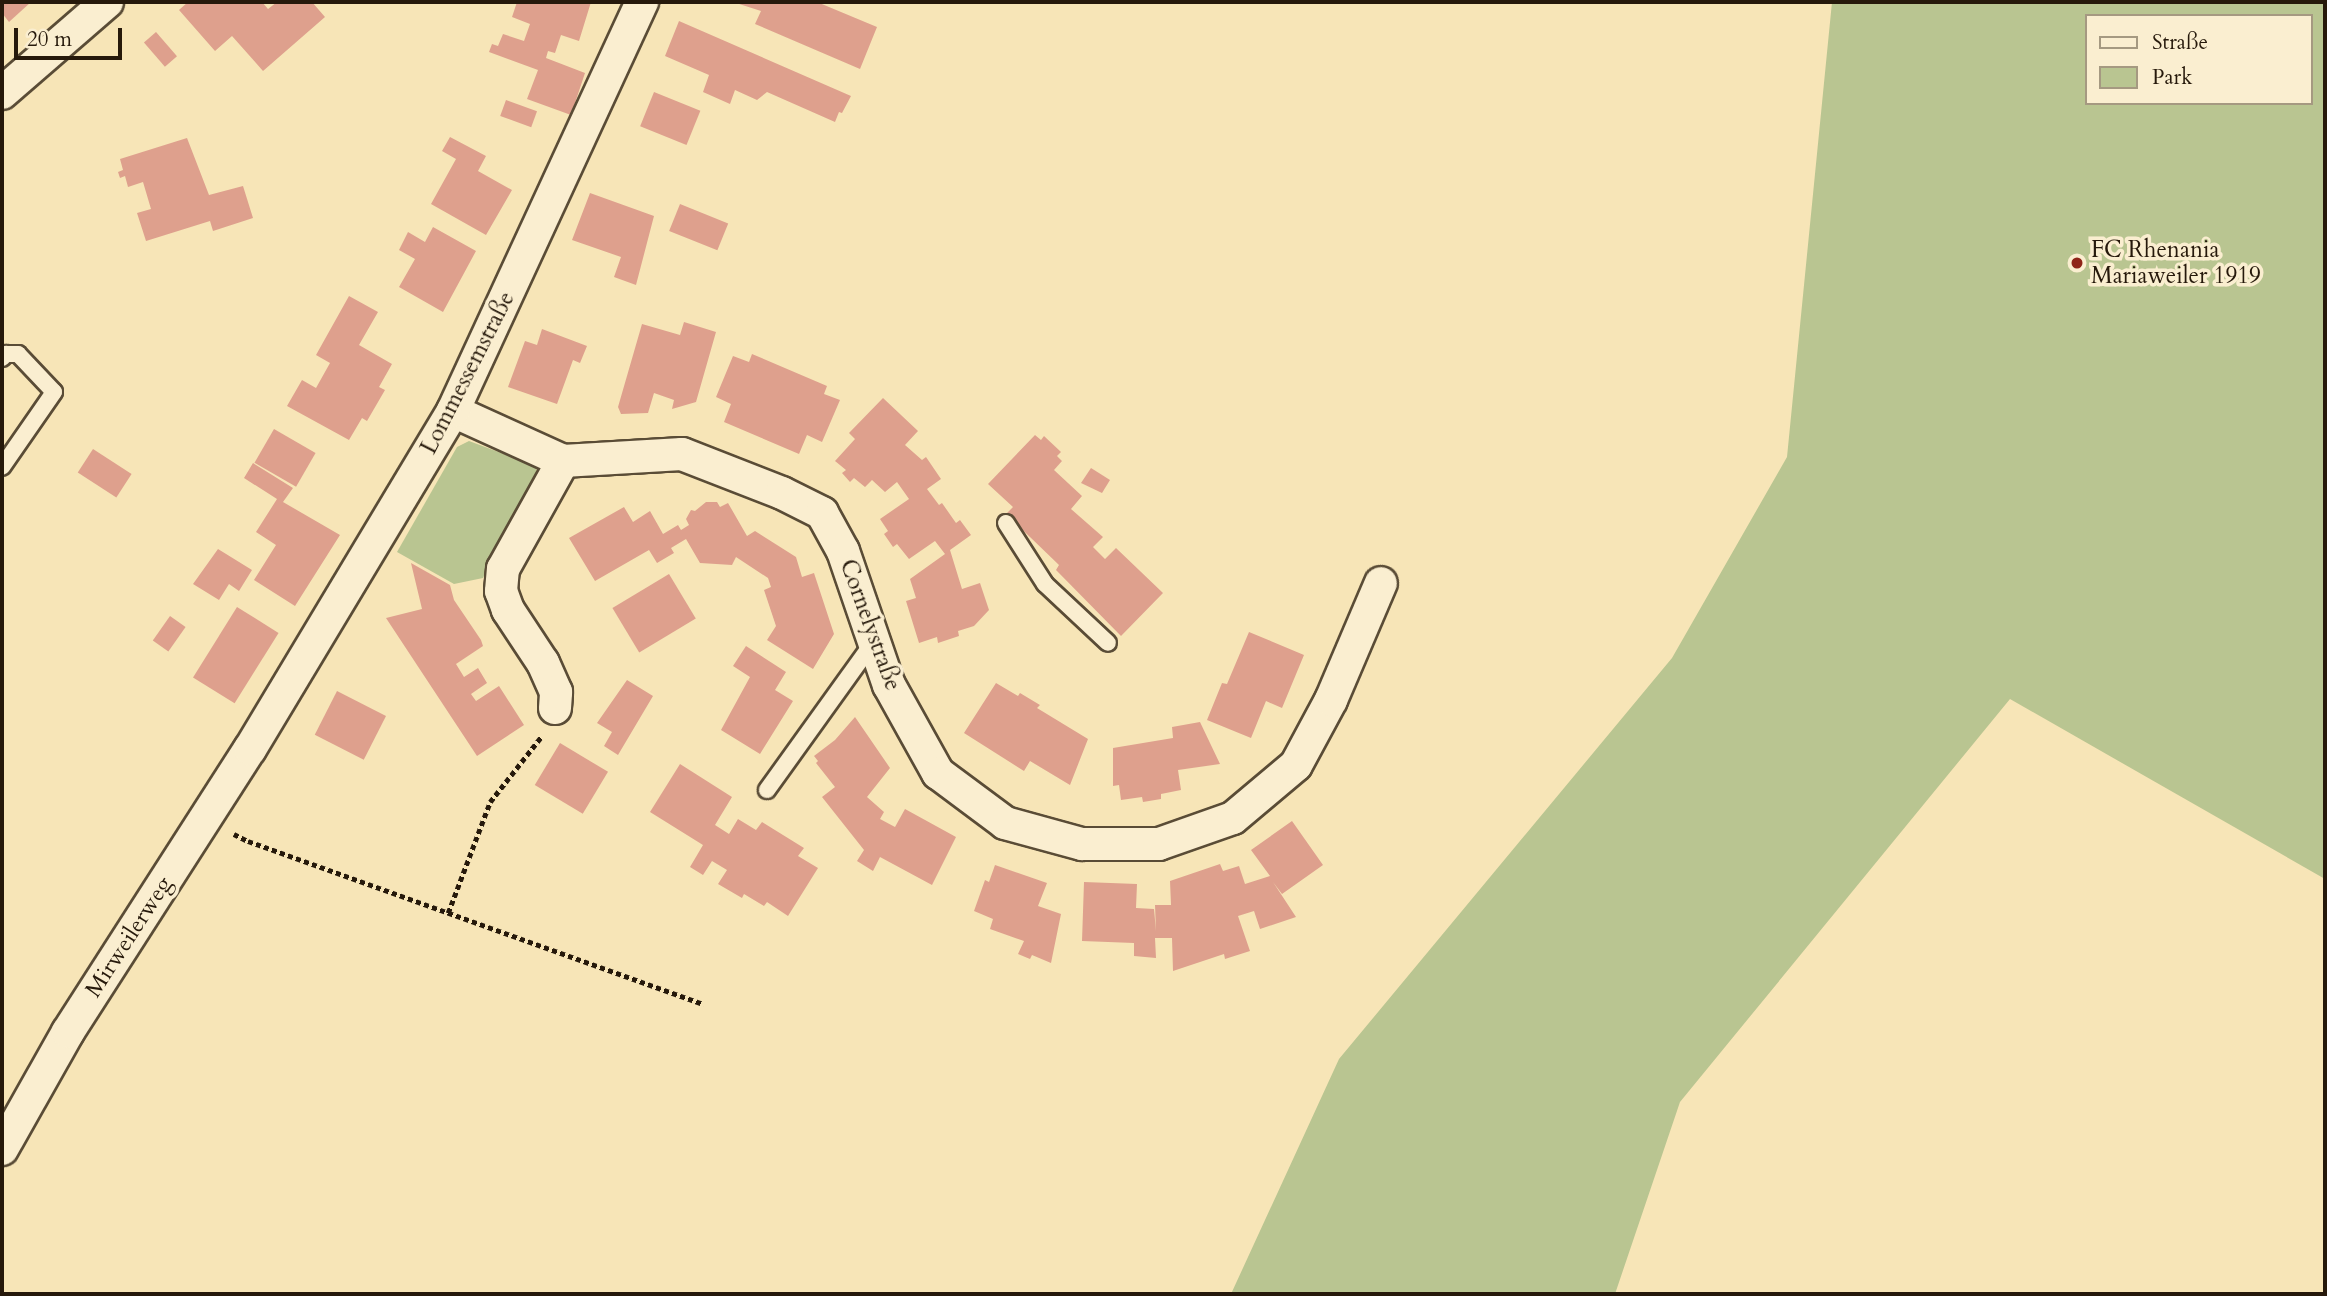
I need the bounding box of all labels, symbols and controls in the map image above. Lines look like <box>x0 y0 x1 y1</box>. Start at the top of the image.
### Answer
scale bar <box>18 14 126 58</box>
legend <box>2086 14 2313 105</box>
text: 20 m <box>27 25 72 54</box>
text: Straße <box>2152 28 2208 57</box>
text: Park <box>2152 63 2192 92</box>
place label: FC Rhenania Mariaweiler 1919 <box>2091 236 2261 290</box>
marker: FC Rhenania Mariaweiler 1919 <box>2069 255 2085 271</box>
street label: Lommessemstraße <box>415 287 521 459</box>
street label: Cornelystraße <box>834 556 906 694</box>
street label: Mirweilerweg <box>80 871 178 1003</box>

